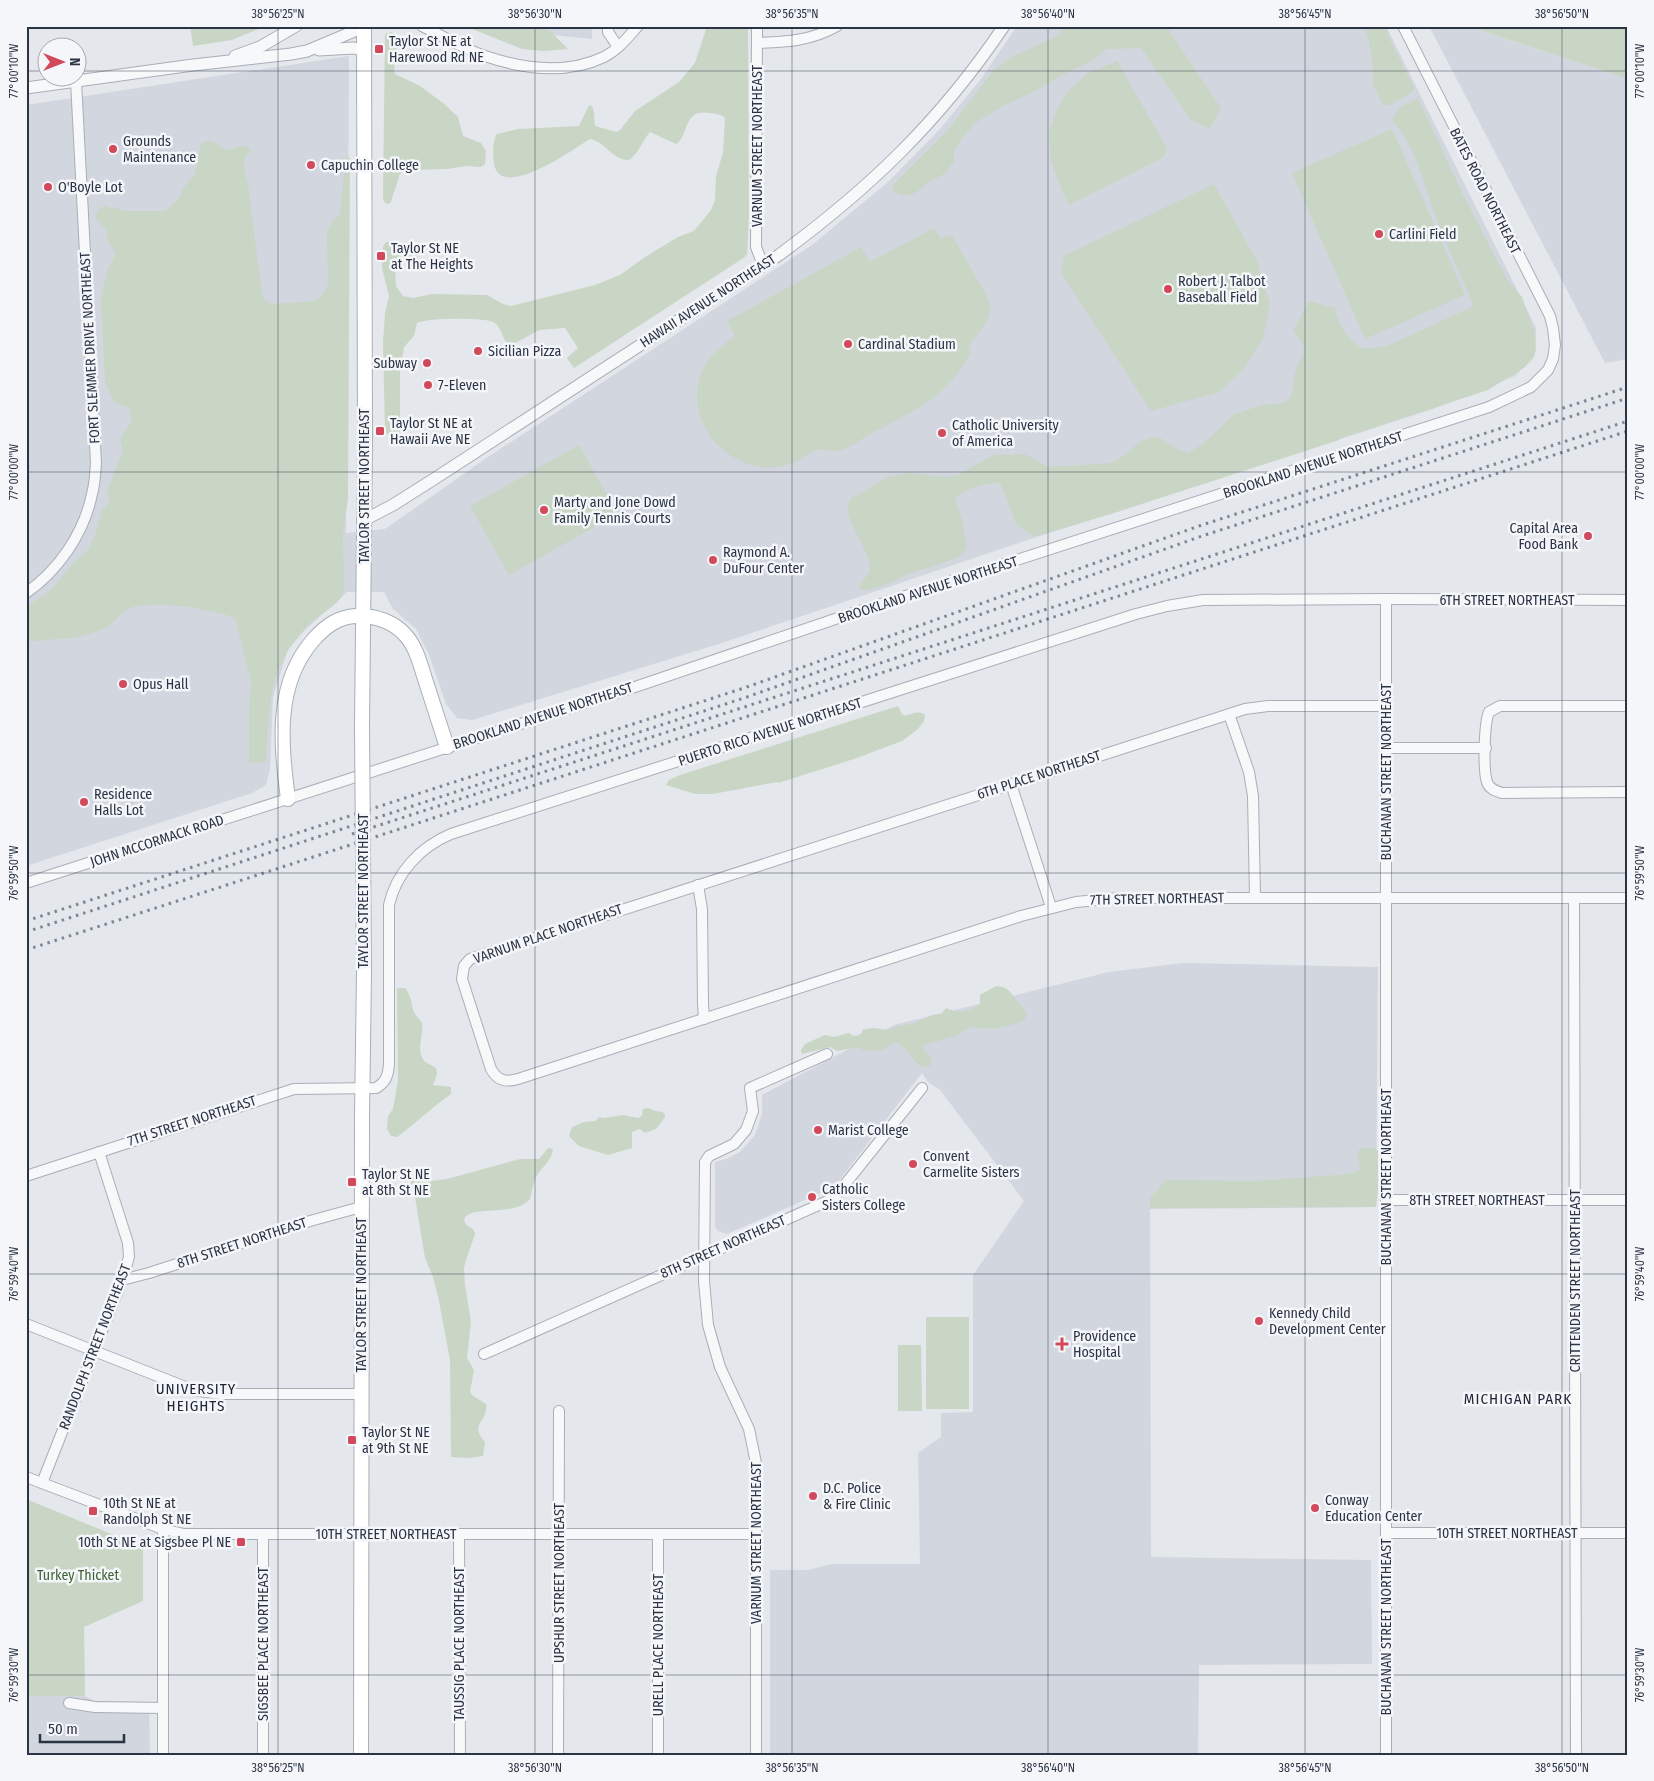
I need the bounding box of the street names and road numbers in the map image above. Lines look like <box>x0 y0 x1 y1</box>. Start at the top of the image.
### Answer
street label: VARNUM STREET NORTHEAST <box>749 64 766 227</box>
street label: BATES ROAD NORTHEAST <box>1446 125 1524 257</box>
street label: HAWAII AVENUE NORTHEAST <box>637 250 779 351</box>
street label: FORT SLEMMER DRIVE NORTHEAST <box>76 251 104 444</box>
street label: TAYLOR STREET NORTHEAST <box>356 408 373 564</box>
street label: BROOKLAND AVENUE NORTHEAST <box>1221 428 1405 502</box>
street label: BROOKLAND AVENUE NORTHEAST <box>836 553 1020 627</box>
street label: 6TH STREET NORTHEAST <box>1440 592 1575 609</box>
street label: BROOKLAND AVENUE NORTHEAST <box>451 679 635 753</box>
street label: BUCHANAN STREET NORTHEAST <box>1378 683 1395 860</box>
street label: PUERTO RICO AVENUE NORTHEAST <box>676 694 864 770</box>
street label: 6TH PLACE NORTHEAST <box>975 747 1103 803</box>
street label: JOHN MCCORMACK ROAD <box>88 811 226 871</box>
street label: TAYLOR STREET NORTHEAST <box>355 813 372 969</box>
street label: 7TH STREET NORTHEAST <box>1090 889 1225 909</box>
street label: VARNUM PLACE NORTHEAST <box>471 900 625 967</box>
street label: BUCHANAN STREET NORTHEAST <box>1378 1088 1395 1265</box>
street label: 7TH STREET NORTHEAST <box>126 1092 259 1150</box>
street label: CRITTENDEN STREET NORTHEAST <box>1567 1189 1584 1373</box>
street label: 8TH STREET NORTHEAST <box>1409 1192 1545 1209</box>
street label: 8TH STREET NORTHEAST <box>658 1212 789 1282</box>
street label: 8TH STREET NORTHEAST <box>175 1214 309 1272</box>
street label: TAYLOR STREET NORTHEAST <box>353 1217 370 1373</box>
street label: RANDOLPH STREET NORTHEAST <box>56 1261 135 1432</box>
street label: VARNUM STREET NORTHEAST <box>748 1461 765 1624</box>
street label: UPSHUR STREET NORTHEAST <box>551 1502 568 1663</box>
street label: 10TH STREET NORTHEAST <box>1437 1525 1578 1542</box>
street label: 10TH STREET NORTHEAST <box>316 1526 457 1543</box>
street label: BUCHANAN STREET NORTHEAST <box>1378 1538 1395 1715</box>
street label: SIGSBEE PLACE NORTHEAST <box>255 1566 272 1721</box>
street label: TAUSSIG PLACE NORTHEAST <box>451 1566 468 1721</box>
street label: URELL PLACE NORTHEAST <box>650 1573 667 1716</box>

